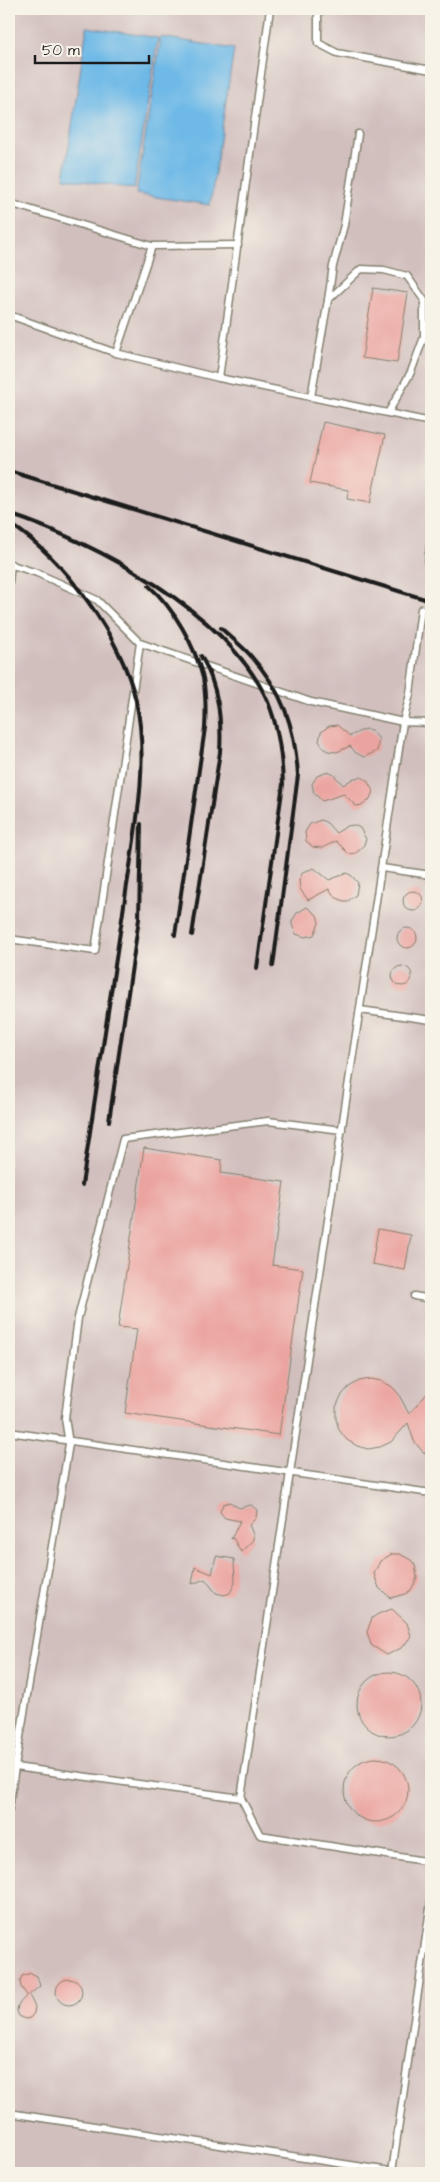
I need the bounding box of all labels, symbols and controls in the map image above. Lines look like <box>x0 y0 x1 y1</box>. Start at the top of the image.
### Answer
scale bar <box>35 32 149 64</box>
text: 50 m <box>42 40 80 61</box>

